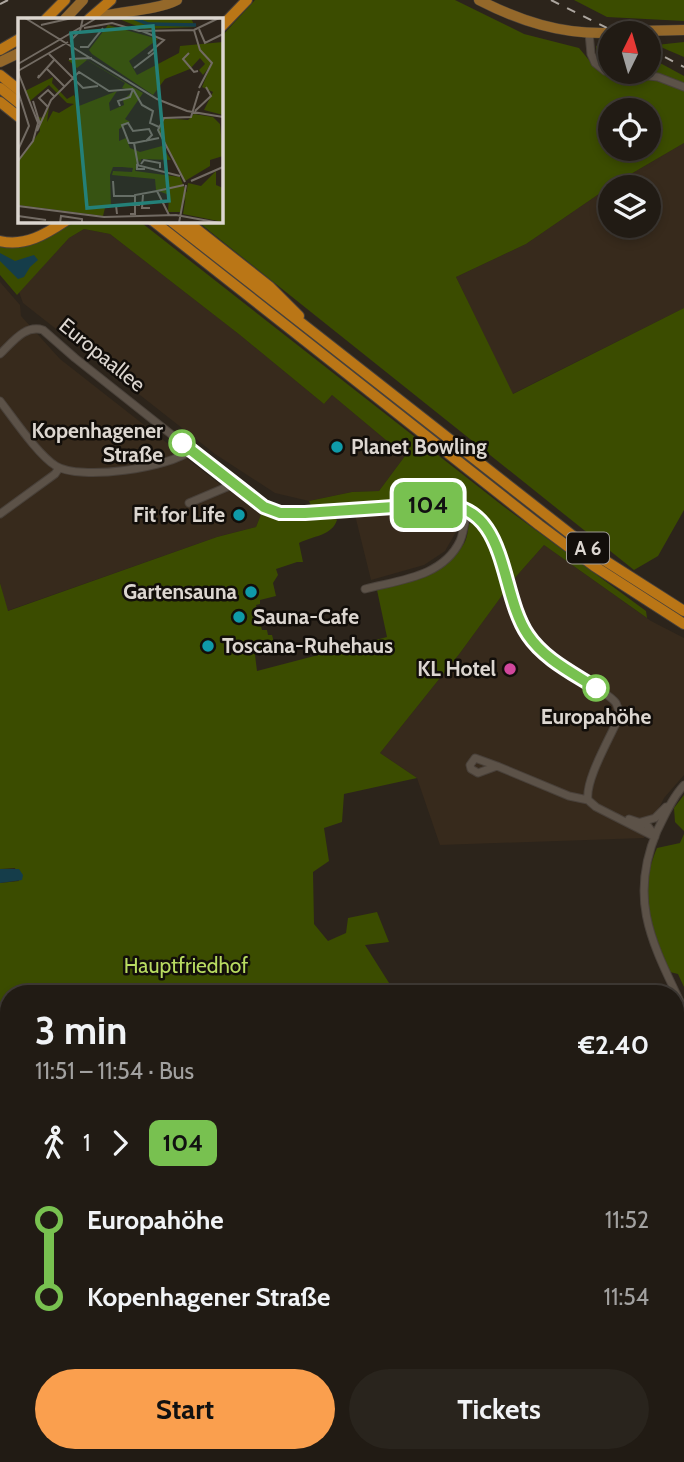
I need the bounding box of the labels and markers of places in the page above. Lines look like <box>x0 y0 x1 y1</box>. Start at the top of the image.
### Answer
place label: Kopenhagener Straße <box>32 418 163 467</box>
marker: Kopenhagener Straße <box>169 430 195 456</box>
place label: Planet Bowling <box>351 434 487 459</box>
marker: Planet Bowling <box>329 439 345 455</box>
place label: Fit for Life <box>133 502 225 527</box>
marker: Fit for Life <box>231 507 247 523</box>
place label: Gartensauna <box>123 579 238 604</box>
marker: Gartensauna <box>243 584 259 600</box>
place label: Sauna-Cafe <box>253 604 359 629</box>
marker: Sauna-Cafe <box>231 609 247 625</box>
place label: Toscana-Ruhehaus <box>222 633 393 658</box>
marker: Toscana-Ruhehaus <box>200 638 216 654</box>
place label: KL Hotel <box>417 656 496 681</box>
marker: KL Hotel <box>502 661 518 677</box>
marker: Europahöhe <box>583 675 609 701</box>
place label: Europahöhe <box>541 704 651 729</box>

